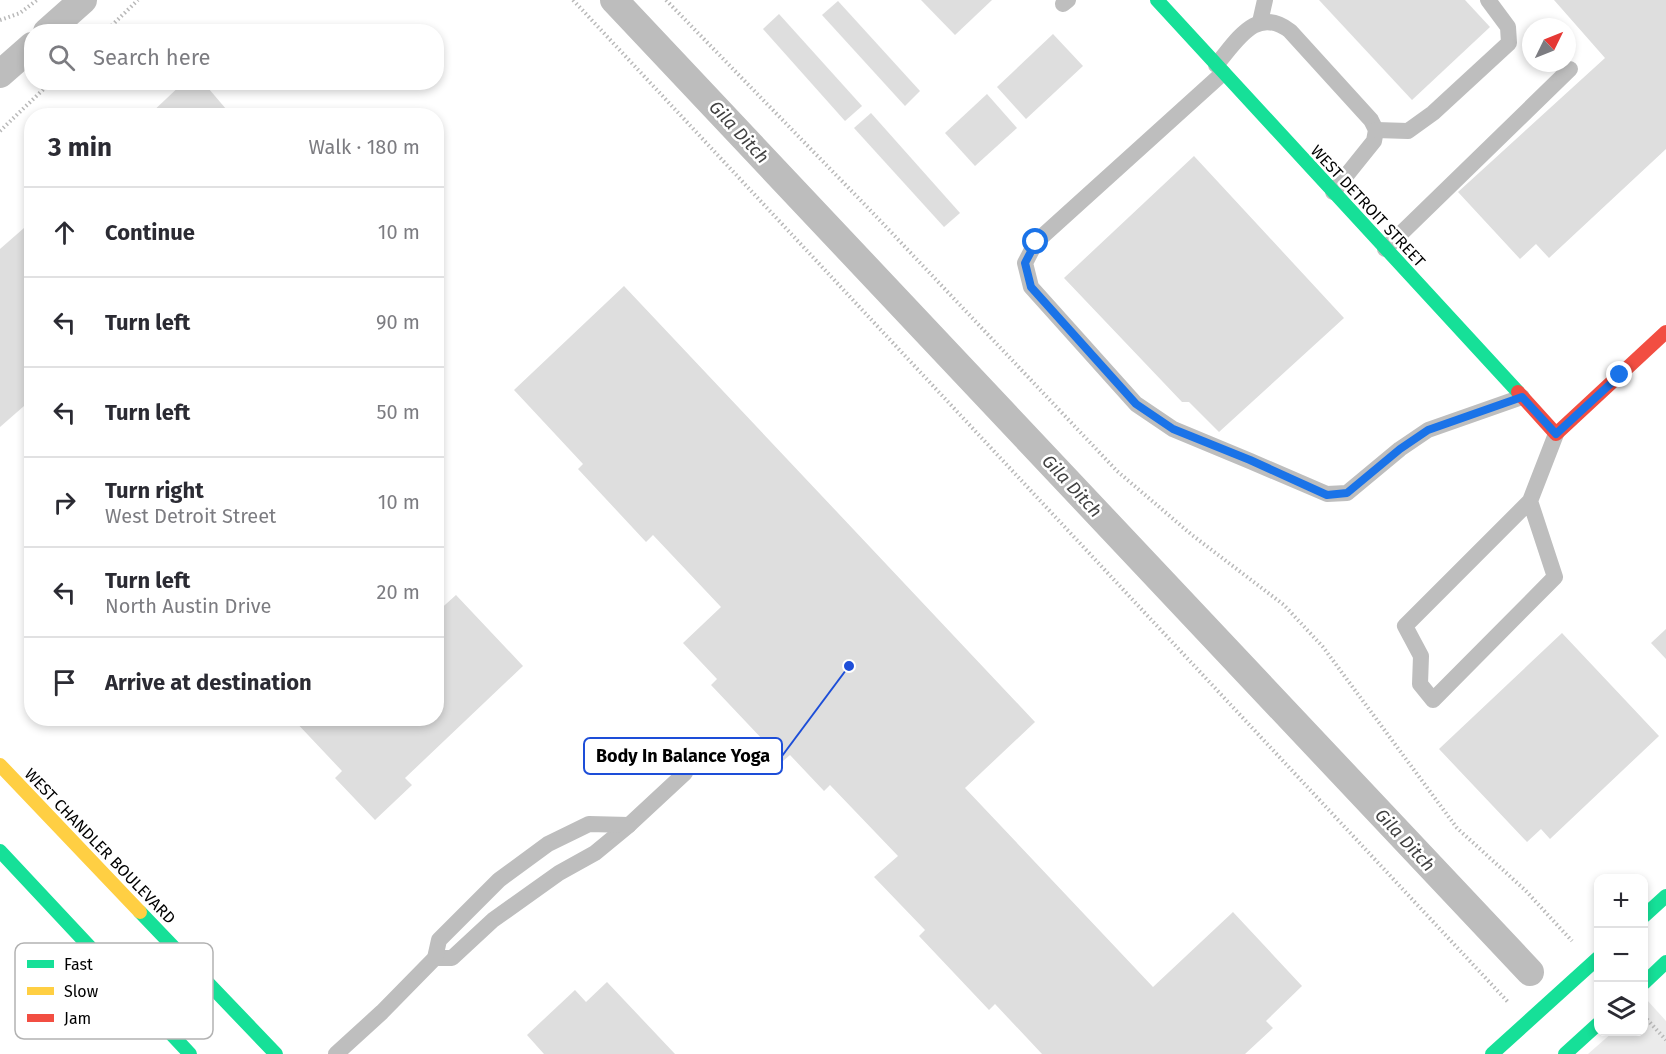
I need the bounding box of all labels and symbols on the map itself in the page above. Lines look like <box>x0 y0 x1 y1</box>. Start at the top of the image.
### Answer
north arrow <box>1522 18 1576 72</box>
water label: Gila Ditch <box>704 96 774 168</box>
street label: WEST DETROIT STREET <box>1307 141 1430 271</box>
route start <box>1022 228 1048 254</box>
route end <box>1606 361 1632 387</box>
water label: Gila Ditch <box>1037 450 1107 522</box>
callout: Body In Balance Yoga <box>584 738 782 774</box>
text: Body In Balance Yoga <box>596 745 770 767</box>
street label: WEST CHANDLER BOULEVARD <box>21 764 179 928</box>
water label: Gila Ditch <box>1370 804 1440 876</box>
legend <box>15 943 213 1039</box>
text: Fast <box>64 955 93 974</box>
text: Slow <box>64 982 99 1001</box>
text: Jam <box>64 1009 91 1028</box>

